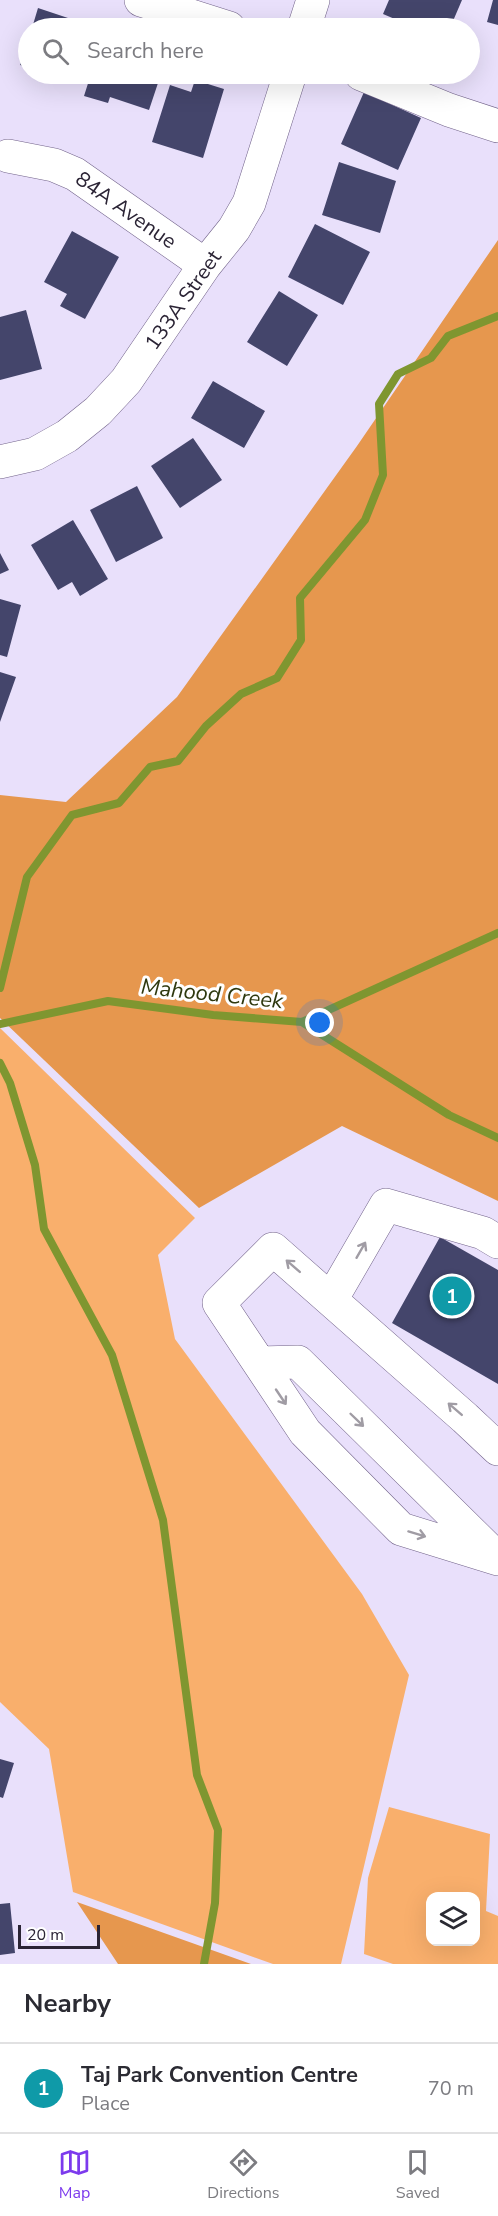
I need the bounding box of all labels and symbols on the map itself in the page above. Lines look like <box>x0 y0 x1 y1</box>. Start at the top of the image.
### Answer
street label: 84A Avenue <box>70 165 182 255</box>
street label: 133A Street <box>138 244 228 355</box>
water label: Mahood Creek <box>139 972 286 1016</box>
your location <box>305 1008 334 1037</box>
one-way arrow <box>355 1241 367 1258</box>
one-way arrow <box>286 1259 301 1273</box>
pin: 1 <box>432 1274 472 1318</box>
one-way arrow <box>275 1388 288 1405</box>
one-way arrow <box>448 1402 463 1416</box>
one-way arrow <box>349 1412 364 1427</box>
one-way arrow <box>407 1529 426 1540</box>
scale bar <box>18 1922 100 1950</box>

